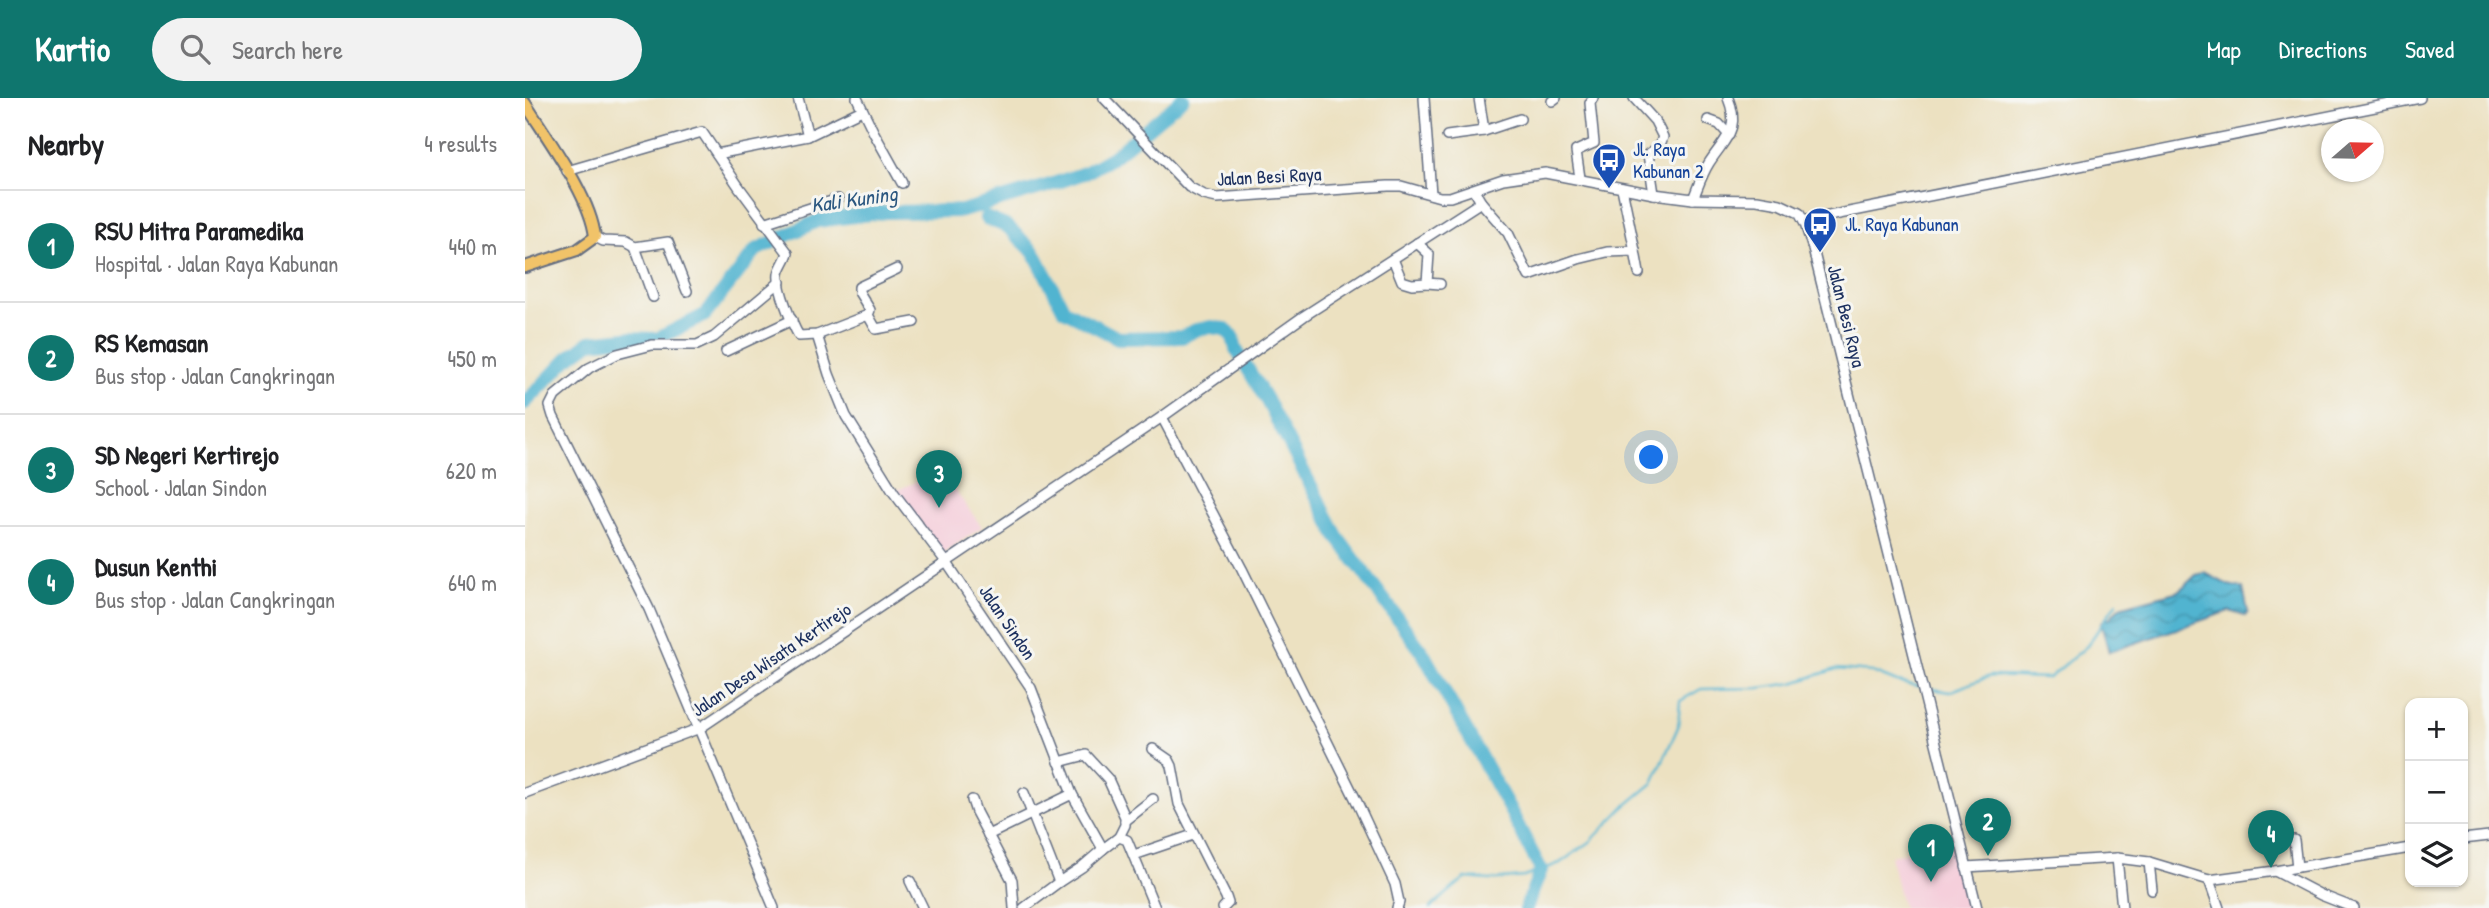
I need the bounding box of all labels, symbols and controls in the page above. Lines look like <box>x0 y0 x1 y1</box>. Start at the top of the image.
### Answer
search box <box>152 18 642 81</box>
text: Kartio <box>35 27 110 71</box>
icon: search <box>176 30 214 68</box>
text: Search here <box>232 32 343 67</box>
text: Map <box>2207 33 2241 65</box>
text: Directions <box>2279 33 2367 65</box>
text: Saved <box>2405 33 2454 65</box>
north arrow <box>2321 119 2384 182</box>
text: Nearby <box>28 124 104 164</box>
text: 4 results <box>424 128 497 159</box>
place label: Jl. Raya Kabunan 2 <box>1633 136 1704 184</box>
bus stop icon: Jl. Raya Kabunan 2 <box>1590 141 1628 190</box>
street label: Jalan Besi Raya <box>1216 160 1322 192</box>
water label: Kali Kuning <box>809 178 901 219</box>
bus stop icon: Jl. Raya Kabunan <box>1801 205 1839 254</box>
place label: Jl. Raya Kabunan <box>1845 211 1959 237</box>
text: RSU Mitra Paramedika <box>95 213 303 248</box>
text: 1 <box>47 231 55 262</box>
text: 440 m <box>449 231 497 262</box>
text: Hospital · Jalan Raya Kabunan <box>95 248 338 279</box>
street label: Jalan Besi Raya <box>1822 262 1872 370</box>
text: RS Kemasan <box>95 325 209 360</box>
text: 2 <box>46 343 56 374</box>
text: 450 m <box>447 343 497 374</box>
text: Bus stop · Jalan Cangkringan <box>95 360 335 391</box>
text: SD Negeri Kertirejo <box>95 437 279 472</box>
your location <box>1634 440 1668 474</box>
pin: 3 <box>916 450 962 508</box>
text: 3 <box>46 455 56 486</box>
text: 620 m <box>446 455 497 486</box>
text: School · Jalan Sindon <box>95 472 267 503</box>
text: Dusun Kenthi <box>95 549 217 584</box>
text: 4 <box>47 567 55 598</box>
text: 640 m <box>448 567 497 598</box>
street label: Jalan Sindon <box>973 579 1043 665</box>
text: Bus stop · Jalan Cangkringan <box>95 584 335 615</box>
street label: Jalan Desa Wisata Kertirejo <box>686 596 856 722</box>
map controls <box>2405 698 2468 887</box>
button: + <box>2405 698 2468 761</box>
button: − <box>2405 761 2468 824</box>
pin: 2 <box>1965 798 2011 856</box>
pin: 4 <box>2248 810 2294 868</box>
pin: 1 <box>1908 824 1954 882</box>
button: layers <box>2405 824 2468 887</box>

